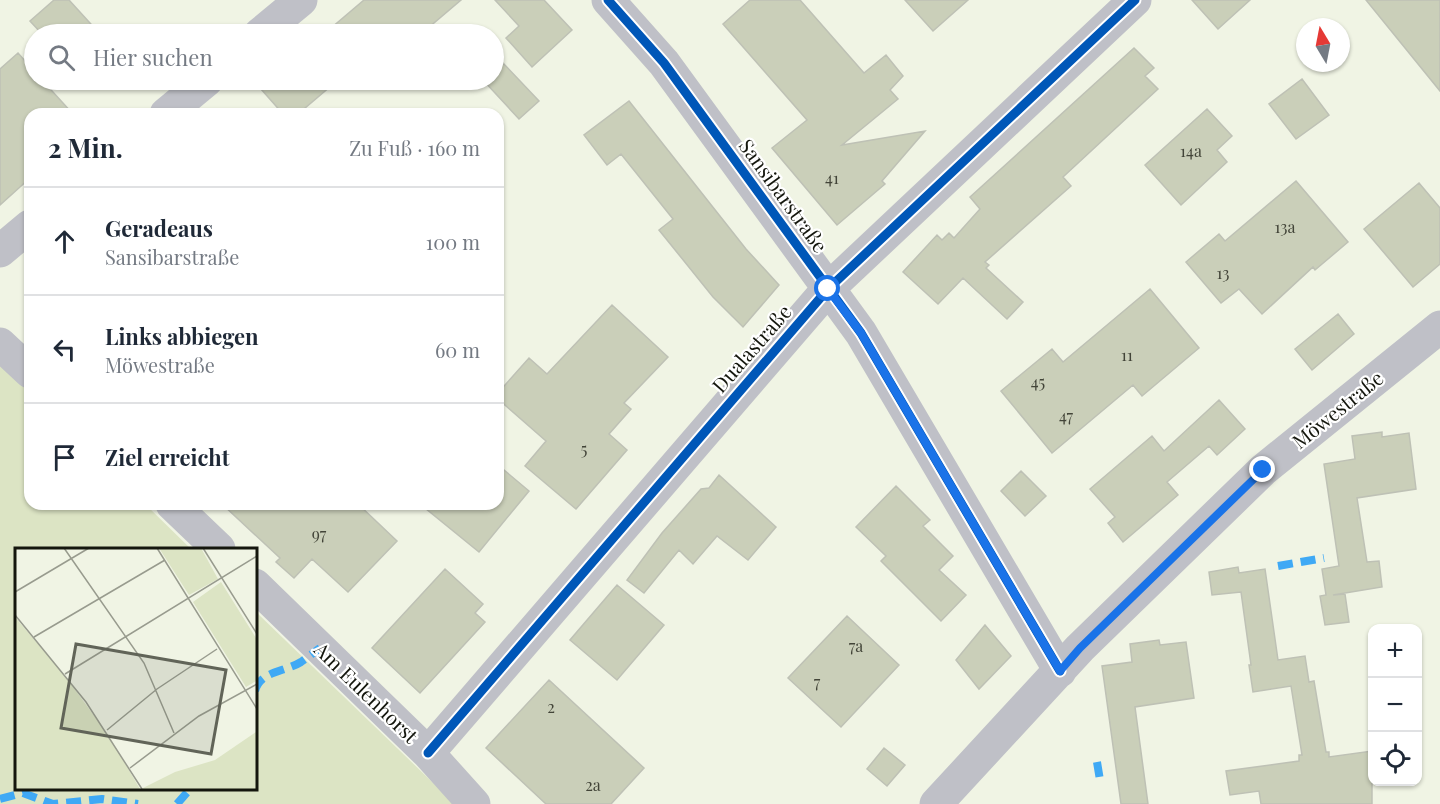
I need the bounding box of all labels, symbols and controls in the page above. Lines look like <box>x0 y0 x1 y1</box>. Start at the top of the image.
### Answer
north arrow <box>1296 18 1350 72</box>
search box <box>24 24 504 90</box>
icon: search <box>45 41 78 74</box>
text: Hier suchen <box>93 42 213 72</box>
text: 2 Min. <box>48 130 123 165</box>
street label: Sansibarstraße <box>734 133 835 257</box>
text: Zu Fuß · 160 m <box>349 134 480 161</box>
house number: 14a <box>1180 140 1202 161</box>
house number: 41 <box>825 167 839 188</box>
text: Geradeaus <box>105 213 213 243</box>
house number: 13a <box>1275 216 1295 237</box>
icon: ahead <box>48 225 81 258</box>
text: 100 m <box>426 228 480 255</box>
text: Sansibarstraße <box>105 243 239 270</box>
house number: 13 <box>1217 262 1229 283</box>
route start <box>814 275 840 301</box>
street label: Dualastraße <box>705 298 797 398</box>
text: Links abbiegen <box>105 321 259 351</box>
icon: left <box>48 333 81 366</box>
text: 60 m <box>435 336 480 363</box>
house number: 11 <box>1121 344 1133 365</box>
text: Möwestraße <box>105 351 215 378</box>
street label: Möwestraße <box>1286 364 1388 454</box>
house number: 45 <box>1031 371 1045 392</box>
house number: 47 <box>1059 405 1074 426</box>
house number: 5 <box>581 438 587 459</box>
icon: arrive <box>48 441 81 474</box>
text: Ziel erreicht <box>105 442 229 472</box>
route end <box>1249 456 1275 482</box>
house number: 97 <box>312 523 327 544</box>
inset map <box>15 548 256 789</box>
map controls <box>1368 624 1422 786</box>
button: + <box>1368 624 1422 678</box>
street label: Am Eulenhorst <box>309 635 425 749</box>
house number: 7a <box>849 635 863 656</box>
house number: 7 <box>814 671 821 692</box>
button: − <box>1368 678 1422 732</box>
house number: 2 <box>547 696 555 717</box>
button: locate <box>1368 732 1422 786</box>
house number: 2a <box>585 774 601 795</box>

